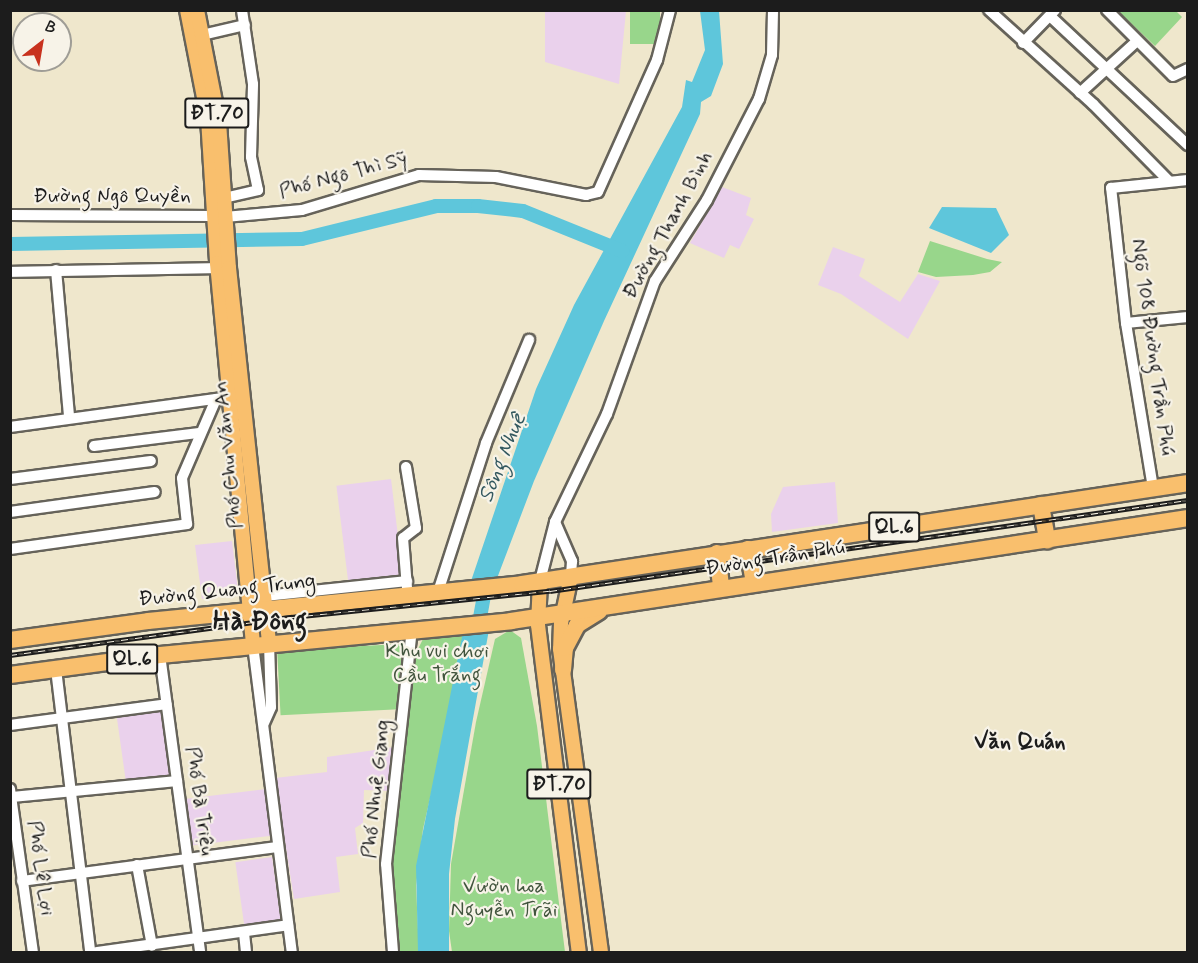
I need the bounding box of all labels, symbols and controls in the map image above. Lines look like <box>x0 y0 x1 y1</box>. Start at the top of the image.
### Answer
north arrow <box>12 12 72 72</box>
text: B <box>41 16 60 39</box>
road number: ĐT.70 <box>184 96 250 130</box>
street label: Đường Thanh Bình <box>616 145 720 305</box>
street label: Phố Ngô Thì Sỹ <box>276 146 410 204</box>
street label: Đường Ngô Quyền <box>33 183 191 209</box>
street label: Ngõ 108 Đường Trần Phú <box>1125 237 1181 457</box>
street label: Phố Chu Văn An <box>208 382 248 528</box>
water label: Sông Nhuệ <box>473 409 533 507</box>
road number: QL.6 <box>867 510 921 544</box>
street label: Đường Trần Phú <box>704 535 846 581</box>
street label: Đường Quang Trung <box>136 568 318 612</box>
district label: Hà Đông <box>213 606 307 638</box>
park label: Khu vui chơi Cầu Trắng <box>383 638 491 688</box>
road number: QL.6 <box>105 642 159 676</box>
street label: Phố Nhuệ Giang <box>356 718 396 860</box>
district label: Văn Quán <box>975 730 1065 756</box>
street label: Phố Bà Triệu <box>180 745 220 857</box>
road number: ĐT.70 <box>526 767 592 801</box>
street label: Phố Lê Lợi <box>22 819 60 917</box>
park label: Vườn hoa Nguyễn Trãi <box>452 873 556 923</box>

